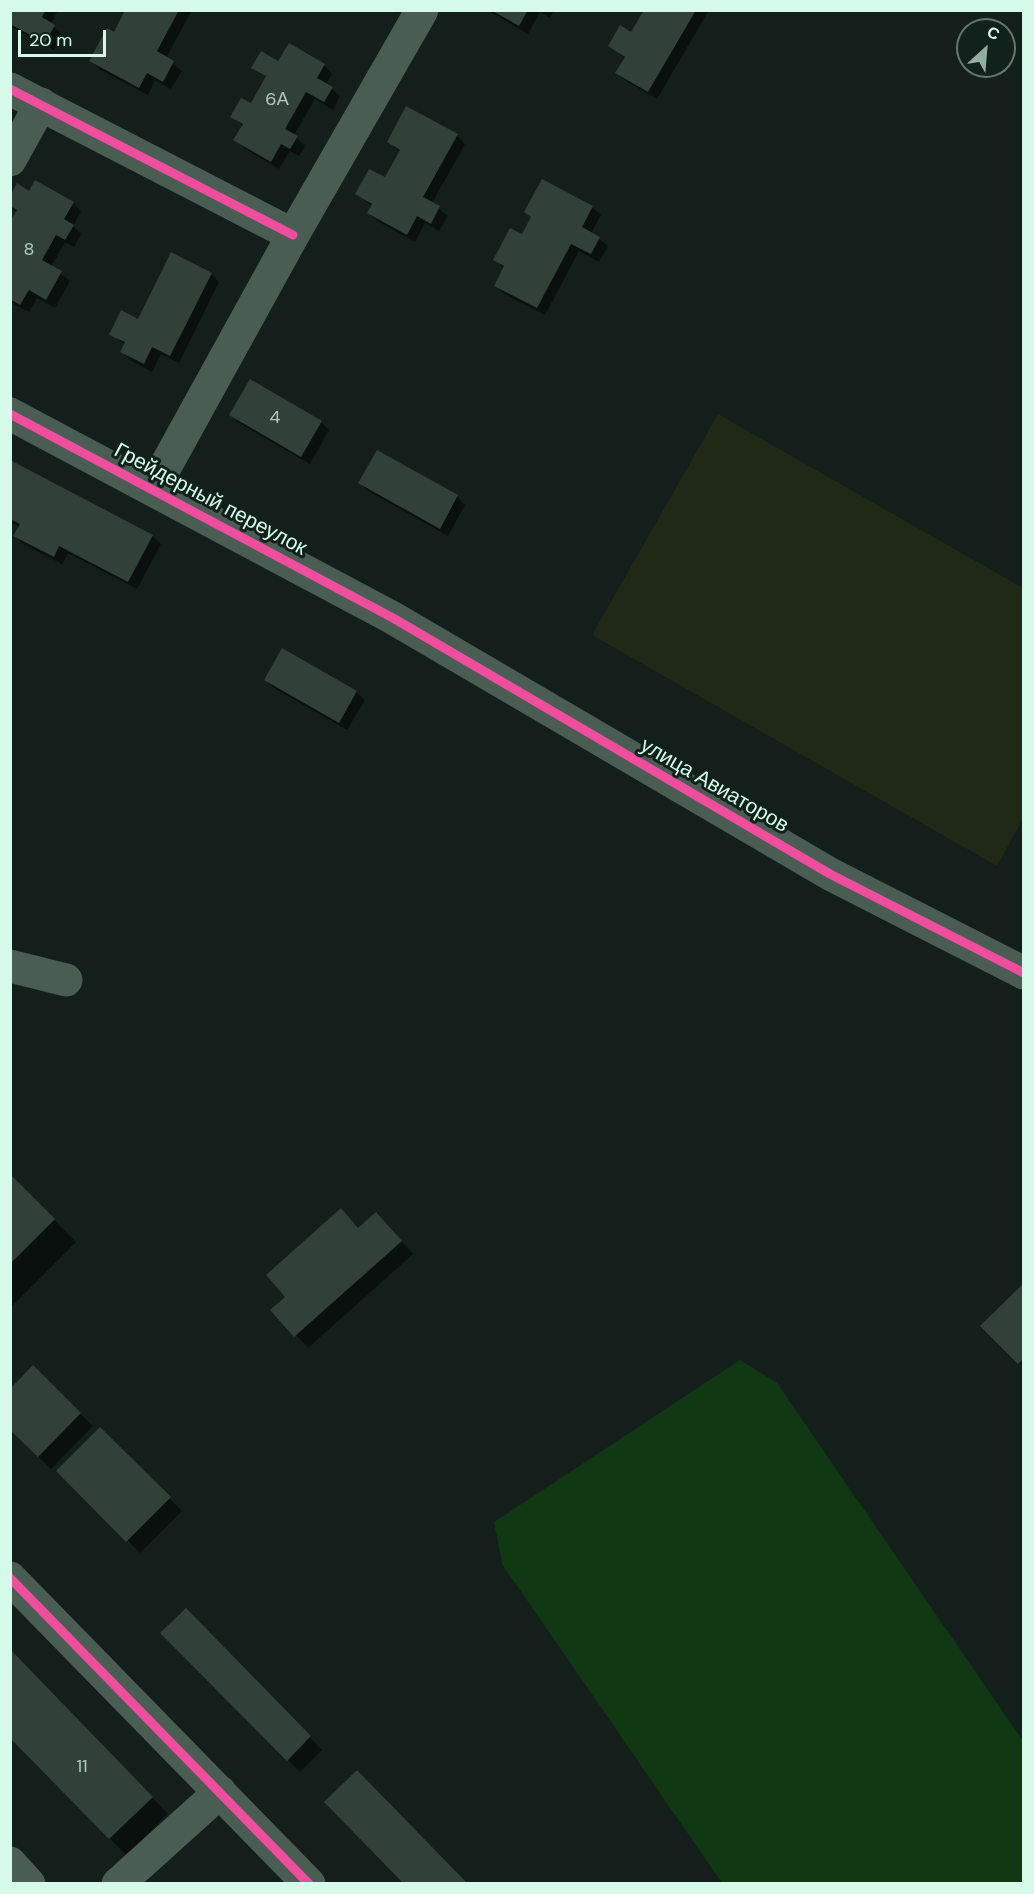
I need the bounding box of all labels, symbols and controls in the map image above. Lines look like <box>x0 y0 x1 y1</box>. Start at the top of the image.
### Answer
scale bar <box>21 18 110 56</box>
north arrow <box>956 18 1016 78</box>
text: С <box>983 21 1003 45</box>
text: 20 m <box>29 28 72 52</box>
house number: 6А <box>265 89 289 111</box>
house number: 8 <box>24 239 34 261</box>
house number: 4 <box>270 407 280 429</box>
street label: Грейдерный переулок <box>109 439 311 561</box>
street label: улица Авиаторов <box>635 733 793 839</box>
house number: 11 <box>76 1756 88 1778</box>

